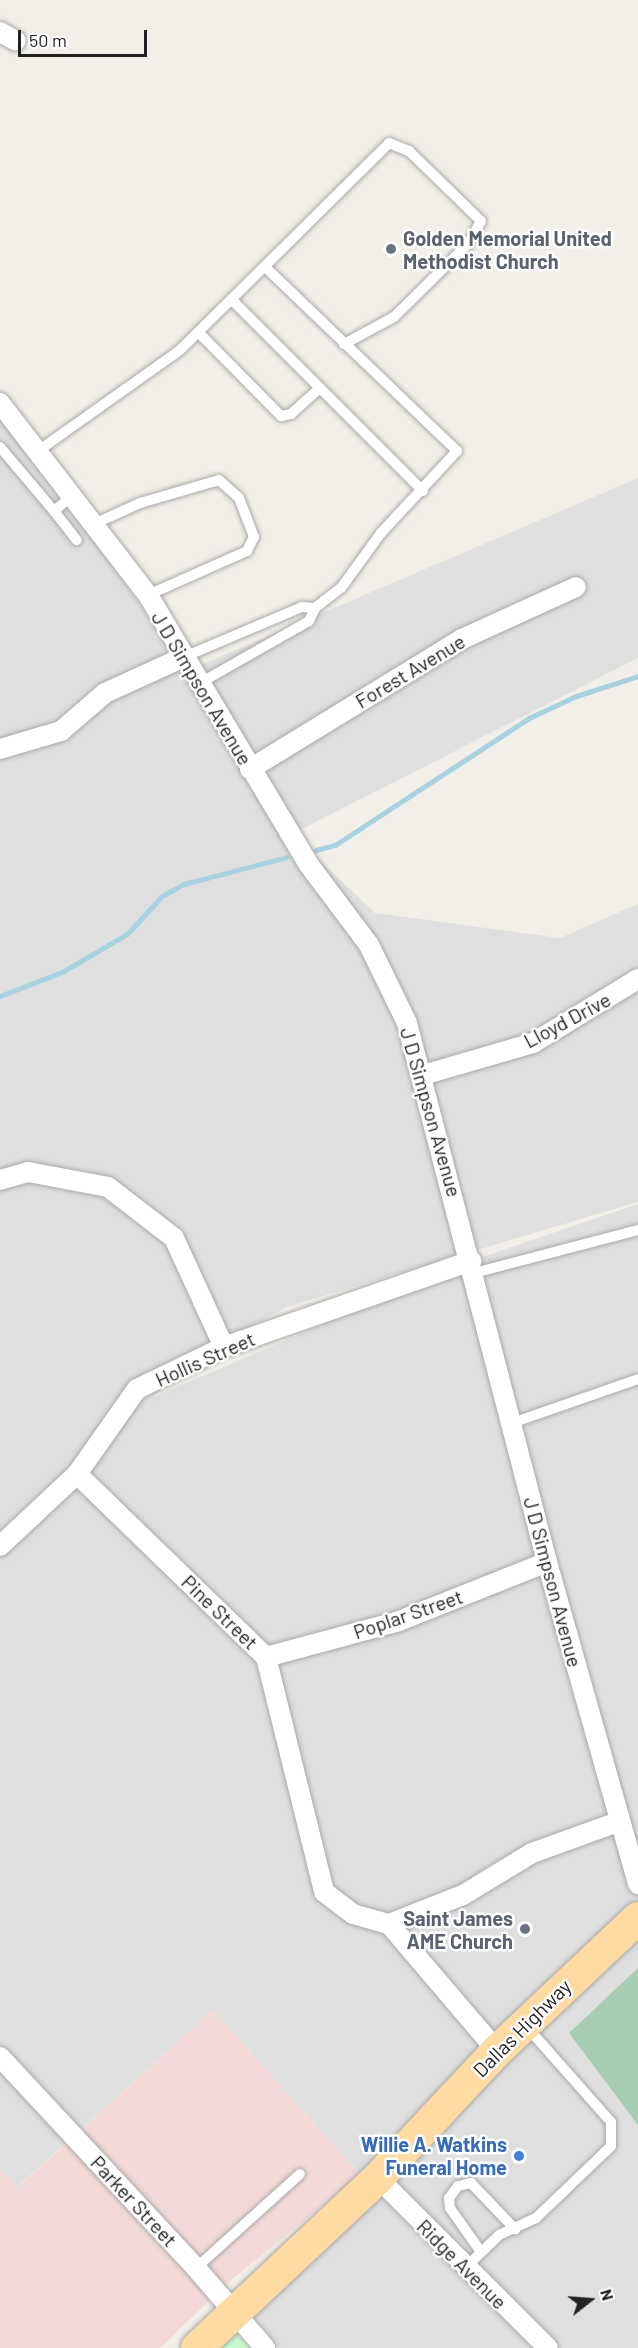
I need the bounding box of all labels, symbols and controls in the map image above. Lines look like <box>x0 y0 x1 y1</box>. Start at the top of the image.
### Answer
scale bar <box>21 18 150 56</box>
text: 50 m <box>29 29 67 51</box>
place label: Golden Memorial United Methodist Church <box>403 226 612 273</box>
marker: Golden Memorial United Methodist Church <box>384 242 398 256</box>
street label: J D Simpson Avenue <box>147 607 257 769</box>
street label: Forest Avenue <box>351 629 469 713</box>
street label: Lloyd Drive <box>520 987 614 1053</box>
street label: J D Simpson Avenue <box>395 1025 467 1199</box>
street label: Hollis Street <box>151 1326 259 1392</box>
street label: J D Simpson Avenue <box>519 1494 587 1670</box>
street label: Pine Street <box>177 1570 263 1654</box>
street label: Poplar Street <box>350 1584 466 1644</box>
place label: Saint James AME Church <box>403 1906 513 1953</box>
marker: Saint James AME Church <box>518 1922 532 1936</box>
street label: Dallas Highway <box>468 1974 576 2082</box>
place label: Willie A. Watkins Funeral Home <box>361 2132 507 2179</box>
marker: Willie A. Watkins Funeral Home <box>512 2149 526 2163</box>
street label: Parker Street <box>86 2151 182 2251</box>
street label: Ridge Avenue <box>412 2214 512 2314</box>
north arrow <box>560 2270 620 2330</box>
text: N <box>597 2287 618 2302</box>

